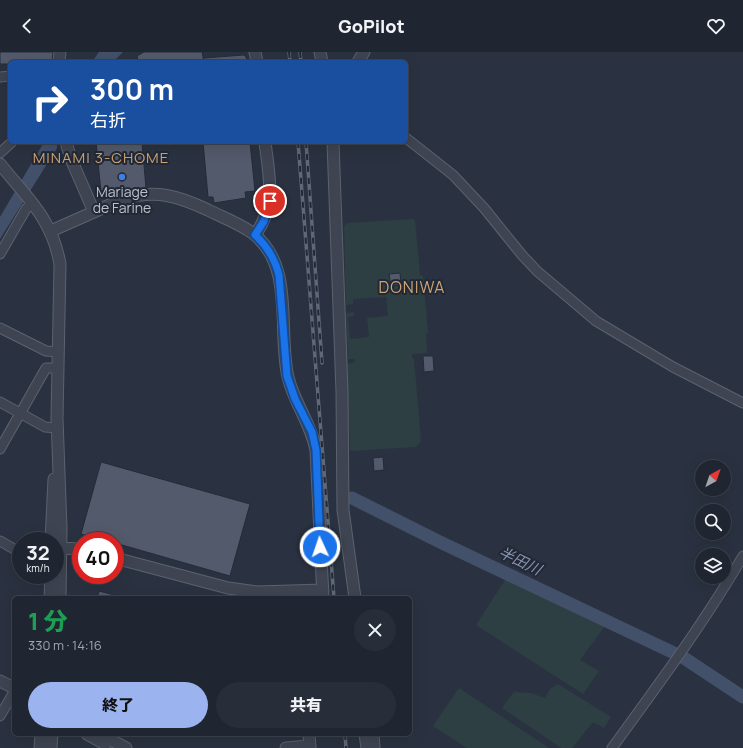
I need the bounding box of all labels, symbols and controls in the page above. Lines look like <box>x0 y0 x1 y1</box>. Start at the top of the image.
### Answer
text: GoPilot <box>338 14 405 38</box>
icon: back <box>16 15 38 37</box>
icon: heart <box>705 15 727 37</box>
text: 300 m <box>90 70 174 108</box>
icon: right <box>24 76 76 128</box>
text: 右折 <box>90 108 126 132</box>
district label: MINAMI 3-CHOME <box>33 147 169 168</box>
marker: Mariage de Farine <box>117 172 127 182</box>
place label: Mariage de Farine <box>93 182 151 217</box>
pin <box>253 184 287 218</box>
icon: arrive <box>259 190 281 212</box>
district label: DONIWA <box>379 276 446 298</box>
north arrow <box>695 460 731 496</box>
map controls <box>695 460 731 584</box>
button: search <box>695 504 731 540</box>
position arrow <box>299 526 341 568</box>
speed limit sign: 40 <box>72 532 124 584</box>
text: 32 <box>26 539 50 566</box>
water label: 半田川 <box>495 541 547 581</box>
button: layers <box>695 548 731 584</box>
text: km/h <box>26 561 50 575</box>
text: 1 分 <box>28 604 68 637</box>
button: close <box>354 609 396 651</box>
text: 330 m · 14:16 <box>28 636 102 654</box>
button: 終了 <box>28 682 208 728</box>
button: 共有 <box>216 682 396 728</box>

